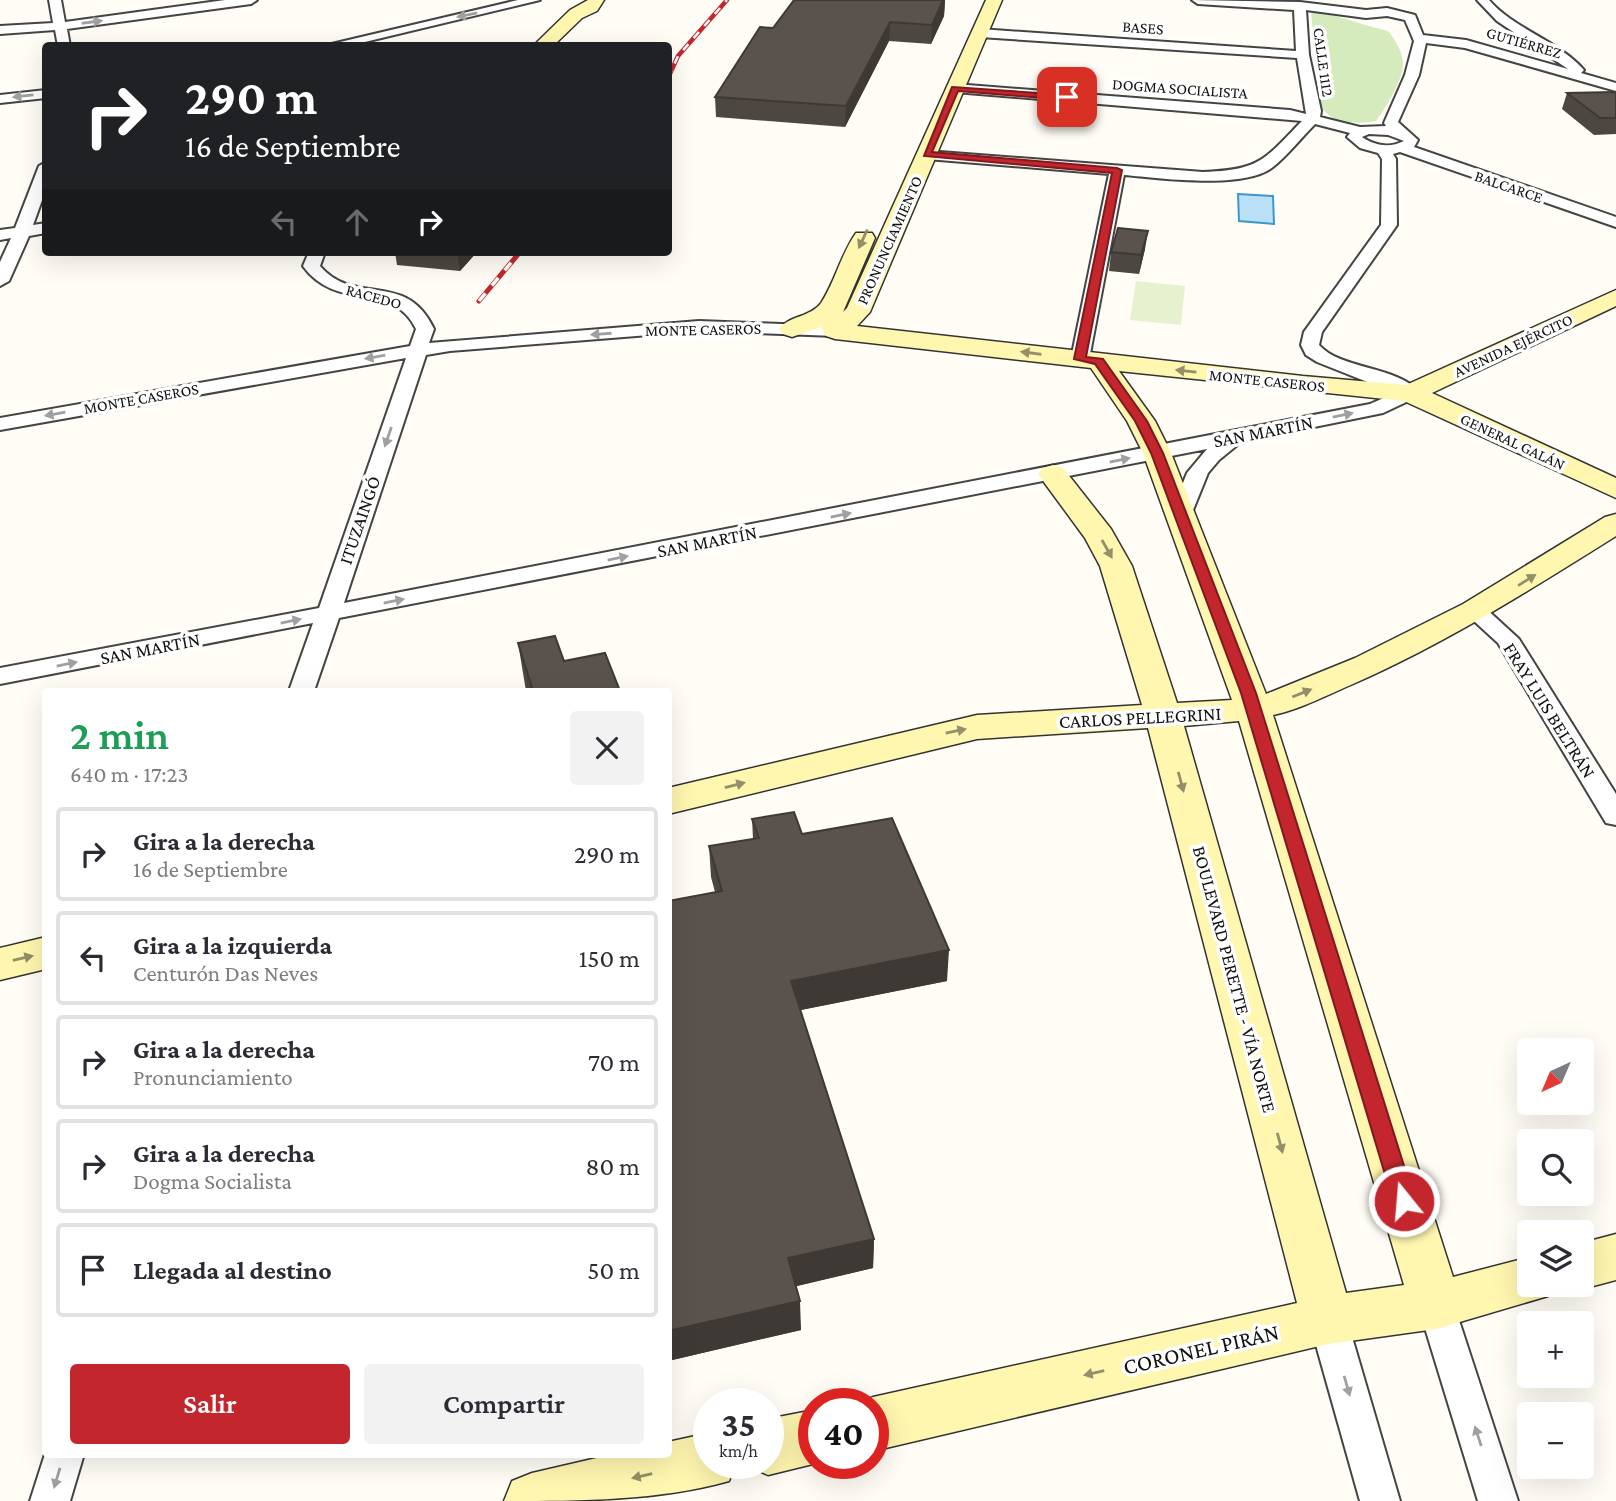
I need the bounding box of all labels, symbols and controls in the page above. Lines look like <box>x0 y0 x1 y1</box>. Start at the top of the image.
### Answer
one-way arrow <box>456 10 478 21</box>
one-way arrow <box>81 16 103 27</box>
street label: BASES <box>1122 18 1164 37</box>
street label: GUTIÉRREZ <box>1484 24 1563 61</box>
street label: CALLE 1112 <box>1310 26 1337 98</box>
pin <box>1037 67 1097 127</box>
icon: right <box>70 70 161 161</box>
text: 290 m <box>185 70 317 125</box>
street label: DOGMA SOCIALISTA <box>1112 75 1249 102</box>
icon: arrive <box>1048 78 1086 116</box>
one-way arrow <box>12 91 34 102</box>
text: 16 de Septiembre <box>185 128 401 164</box>
street label: BALCARCE <box>1473 167 1545 206</box>
street label: PRONUNCIAMIENTO <box>853 173 925 307</box>
icon: left <box>265 203 303 241</box>
icon: ahead <box>338 203 376 241</box>
icon: right <box>411 203 449 241</box>
one-way arrow <box>858 229 869 249</box>
street label: RACEDO <box>344 281 404 312</box>
street label: AVENIDA EJÉRCITO <box>1451 310 1576 381</box>
street label: MONTE CASEROS <box>645 320 761 339</box>
one-way arrow <box>590 328 612 339</box>
one-way arrow <box>1020 347 1042 358</box>
one-way arrow <box>364 352 386 363</box>
one-way arrow <box>1175 366 1197 377</box>
street label: MONTE CASEROS <box>1208 366 1326 395</box>
street label: MONTE CASEROS <box>82 380 200 417</box>
one-way arrow <box>44 409 66 420</box>
one-way arrow <box>1332 410 1354 421</box>
street label: GENERAL GALÁN <box>1458 410 1568 473</box>
street label: SAN MARTÍN <box>1212 412 1315 451</box>
one-way arrow <box>382 427 393 448</box>
one-way arrow <box>1109 455 1131 466</box>
street label: ITUZAINGÓ <box>335 473 384 567</box>
one-way arrow <box>830 509 852 520</box>
street label: SAN MARTÍN <box>656 522 759 561</box>
one-way arrow <box>1102 539 1113 559</box>
one-way arrow <box>607 552 629 563</box>
one-way arrow <box>1517 573 1537 586</box>
one-way arrow <box>383 595 405 606</box>
one-way arrow <box>280 615 302 626</box>
street label: SAN MARTÍN <box>99 629 202 668</box>
street label: FRAY LUIS BELTRÁN <box>1499 639 1600 782</box>
one-way arrow <box>56 658 78 669</box>
one-way arrow <box>1292 687 1313 698</box>
street label: CARLOS PELLEGRINI <box>1058 703 1222 732</box>
text: 2 min <box>70 711 169 758</box>
button: close <box>570 711 644 785</box>
one-way arrow <box>945 725 967 736</box>
text: 640 m · 17:23 <box>70 761 188 787</box>
one-way arrow <box>1177 772 1187 793</box>
one-way arrow <box>724 779 746 790</box>
text: Gira a la derecha <box>133 827 315 856</box>
icon: right <box>74 835 112 873</box>
text: 290 m <box>574 840 640 869</box>
street label: BOULEVARD PERETTE - VÍA NORTE <box>1189 843 1280 1115</box>
text: 16 de Septiembre <box>133 856 288 882</box>
text: Gira a la izquierda <box>133 931 332 960</box>
icon: left <box>74 939 112 977</box>
text: 150 m <box>579 944 640 973</box>
one-way arrow <box>12 952 34 963</box>
text: Centurón Das Neves <box>133 960 318 986</box>
text: Gira a la derecha <box>133 1035 315 1064</box>
north arrow <box>1517 1038 1594 1115</box>
map controls <box>1517 1038 1594 1479</box>
icon: right <box>74 1043 112 1081</box>
text: 70 m <box>588 1048 640 1077</box>
text: Pronunciamiento <box>133 1064 293 1090</box>
button: search <box>1517 1129 1594 1206</box>
one-way arrow <box>1275 1133 1285 1154</box>
text: Gira a la derecha <box>133 1139 315 1168</box>
icon: right <box>74 1147 112 1185</box>
text: 80 m <box>586 1152 640 1181</box>
position arrow <box>1367 1164 1441 1238</box>
text: Dogma Socialista <box>133 1168 292 1194</box>
button: layers <box>1517 1220 1594 1297</box>
icon: arrive <box>74 1251 112 1289</box>
text: Llegada al destino <box>133 1256 332 1285</box>
text: 50 m <box>587 1256 640 1285</box>
button: + <box>1517 1311 1594 1388</box>
street label: CORONEL PIRÁN <box>1121 1318 1281 1380</box>
button: Salir <box>70 1364 350 1444</box>
button: Compartir <box>364 1364 644 1444</box>
one-way arrow <box>1083 1368 1105 1379</box>
one-way arrow <box>1342 1376 1352 1397</box>
speed limit sign: 40 <box>798 1388 889 1479</box>
button: − <box>1517 1402 1594 1479</box>
text: 35 <box>721 1405 756 1444</box>
one-way arrow <box>1472 1425 1482 1446</box>
text: km/h <box>719 1441 758 1461</box>
one-way arrow <box>51 1467 62 1488</box>
one-way arrow <box>631 1471 653 1482</box>

